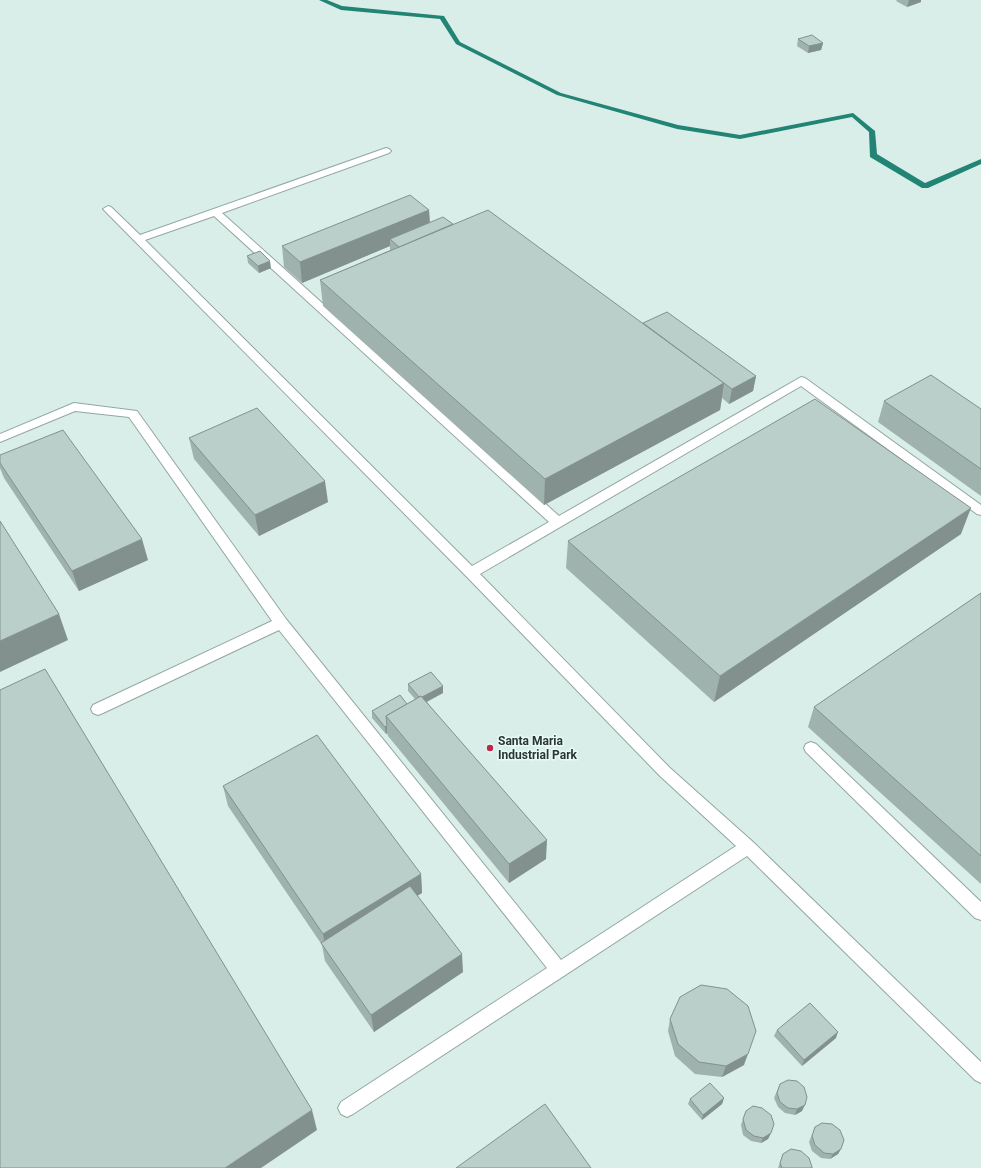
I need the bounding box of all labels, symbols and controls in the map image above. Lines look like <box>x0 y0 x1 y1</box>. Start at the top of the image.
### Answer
place label: Santa Maria Industrial Park <box>498 734 578 762</box>
marker: Santa Maria Industrial Park <box>485 743 495 753</box>

